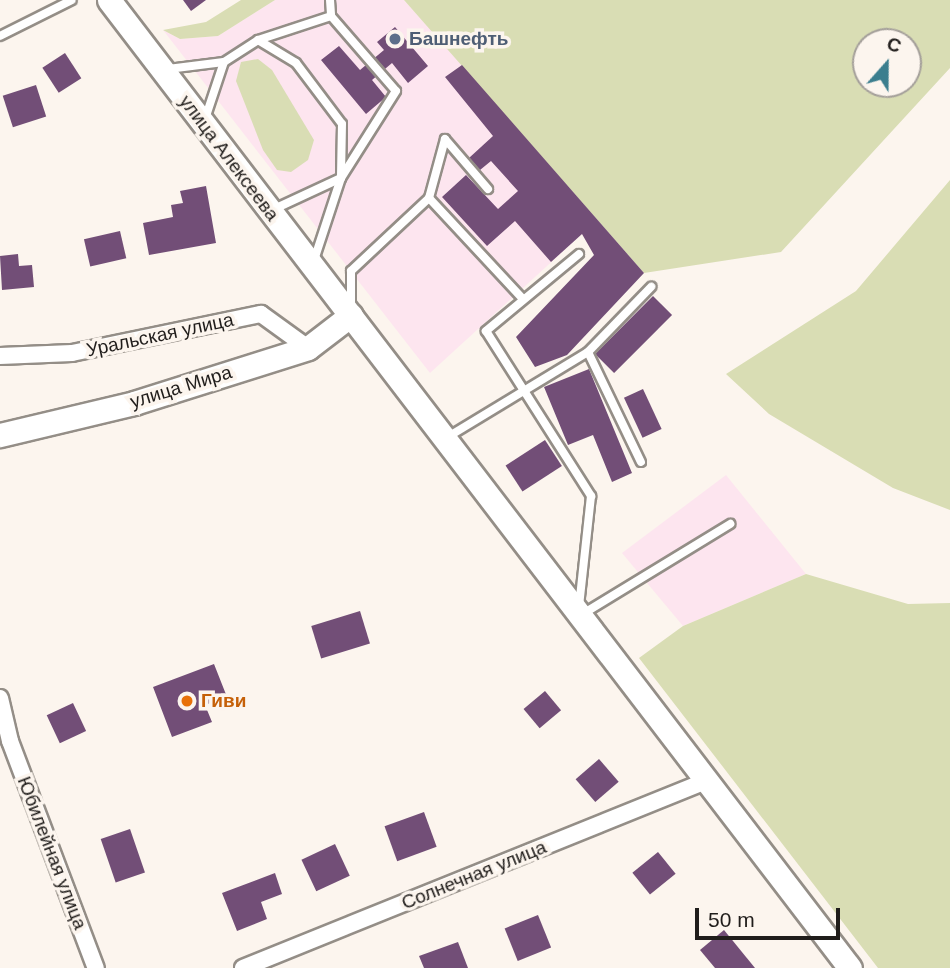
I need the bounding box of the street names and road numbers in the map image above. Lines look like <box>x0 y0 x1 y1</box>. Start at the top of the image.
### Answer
street label: улица Алексеева <box>174 91 284 225</box>
street label: Уральская улица <box>84 308 236 362</box>
street label: улица Мира <box>127 361 235 413</box>
street label: Юбилейная улица <box>12 773 92 933</box>
street label: Солнечная улица <box>398 836 550 914</box>

